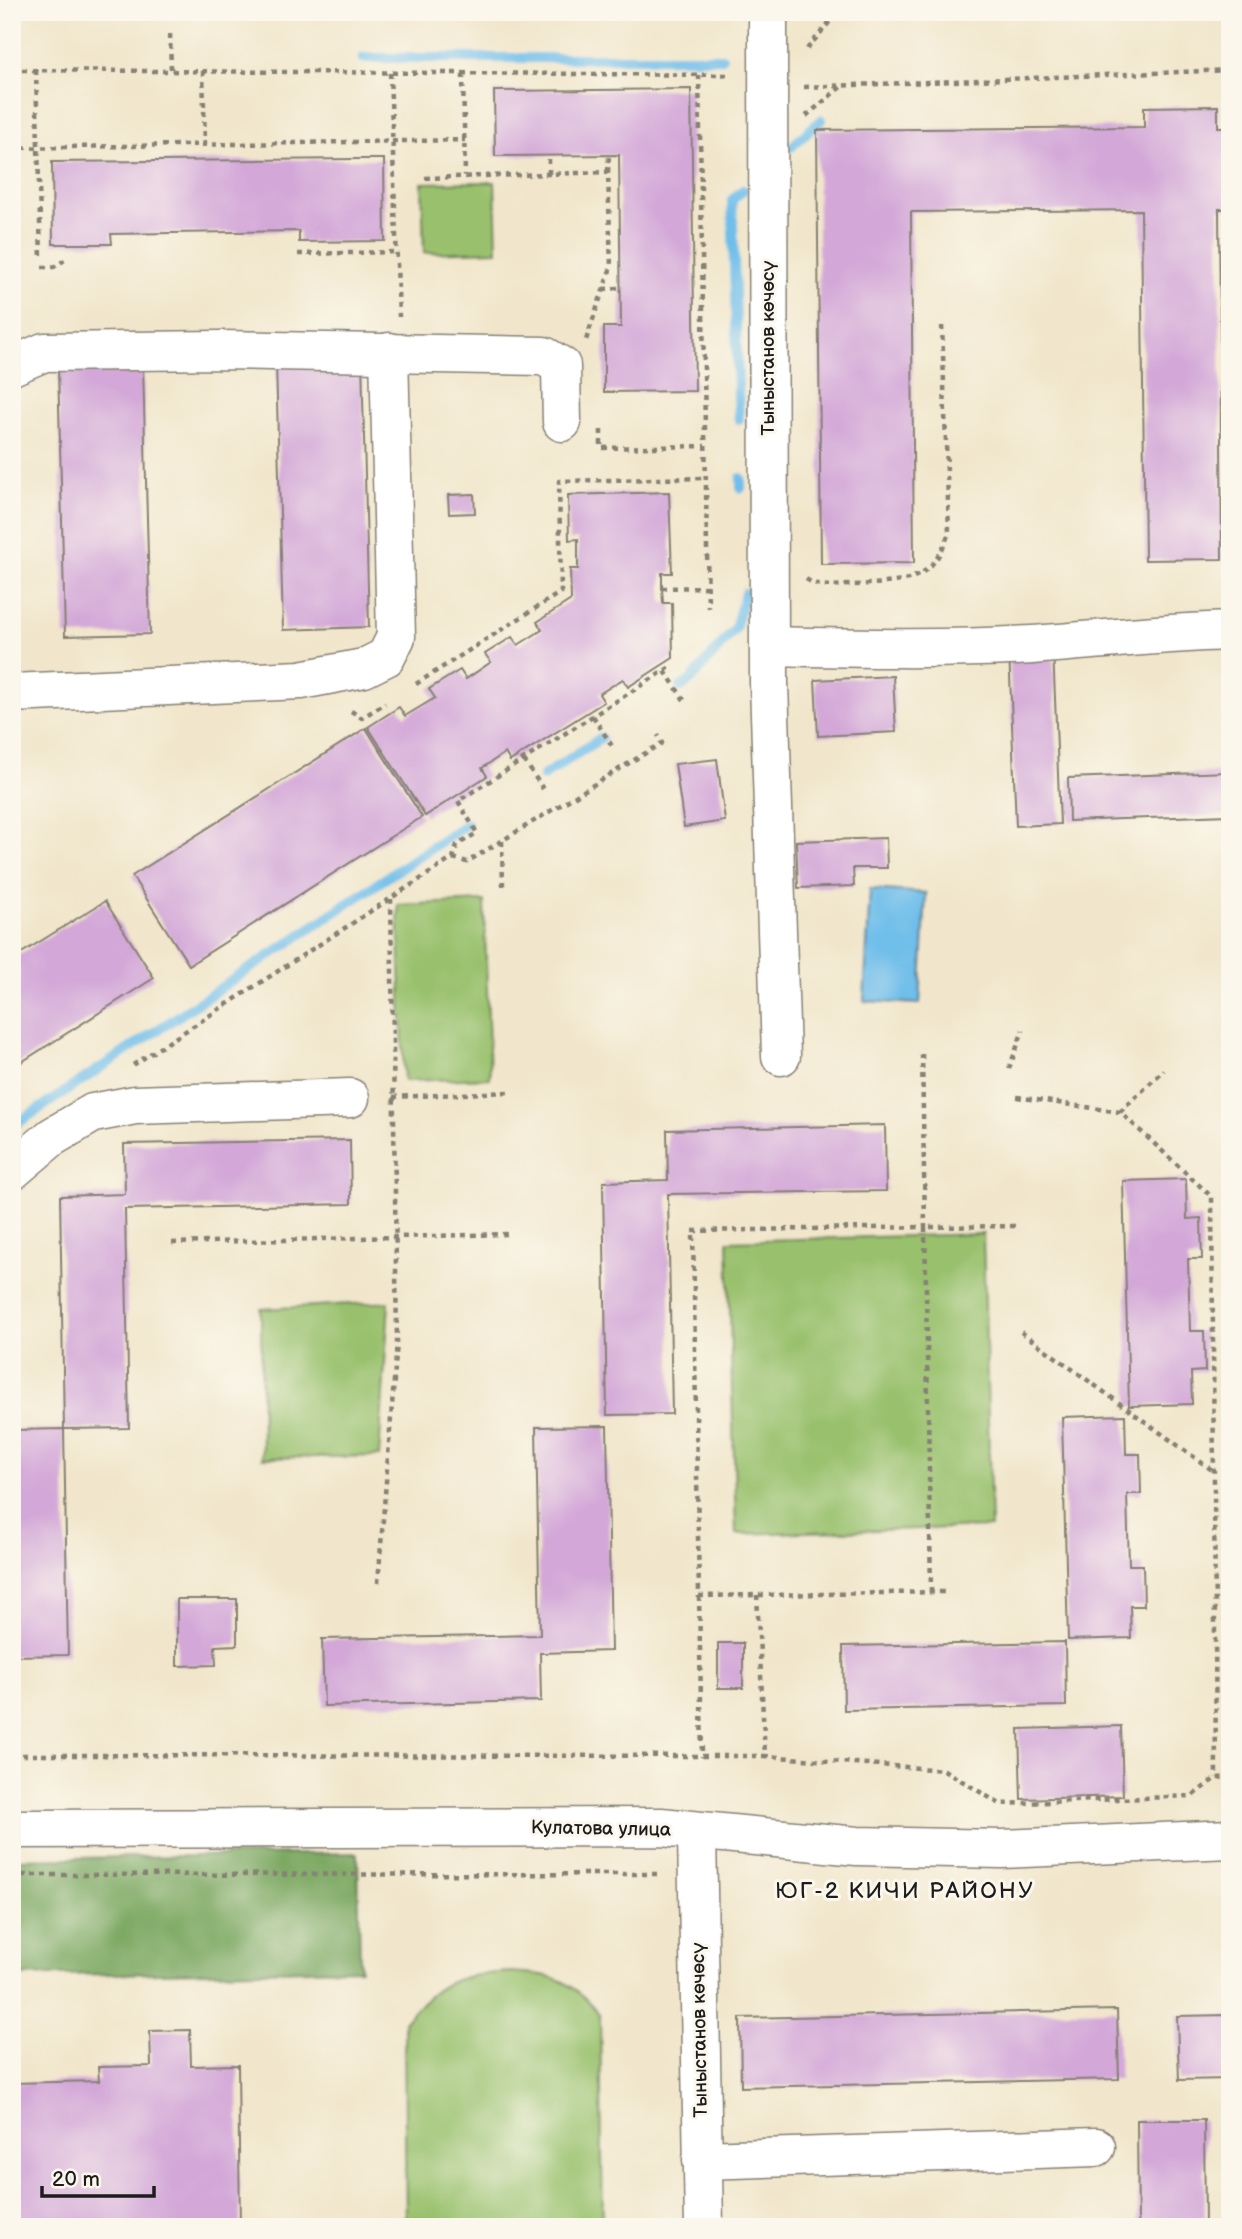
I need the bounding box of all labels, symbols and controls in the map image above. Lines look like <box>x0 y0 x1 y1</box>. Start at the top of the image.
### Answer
street label: Тыныстанов көчөсү <box>757 260 780 436</box>
street label: Кулатова улица <box>531 1816 671 1842</box>
district label: ЮГ-2 КИЧИ РАЙОНУ <box>775 1877 1035 1905</box>
street label: Тыныстанов көчөсү <box>687 1942 713 2118</box>
scale bar <box>42 2155 154 2199</box>
text: 20 m <box>52 2167 100 2192</box>

